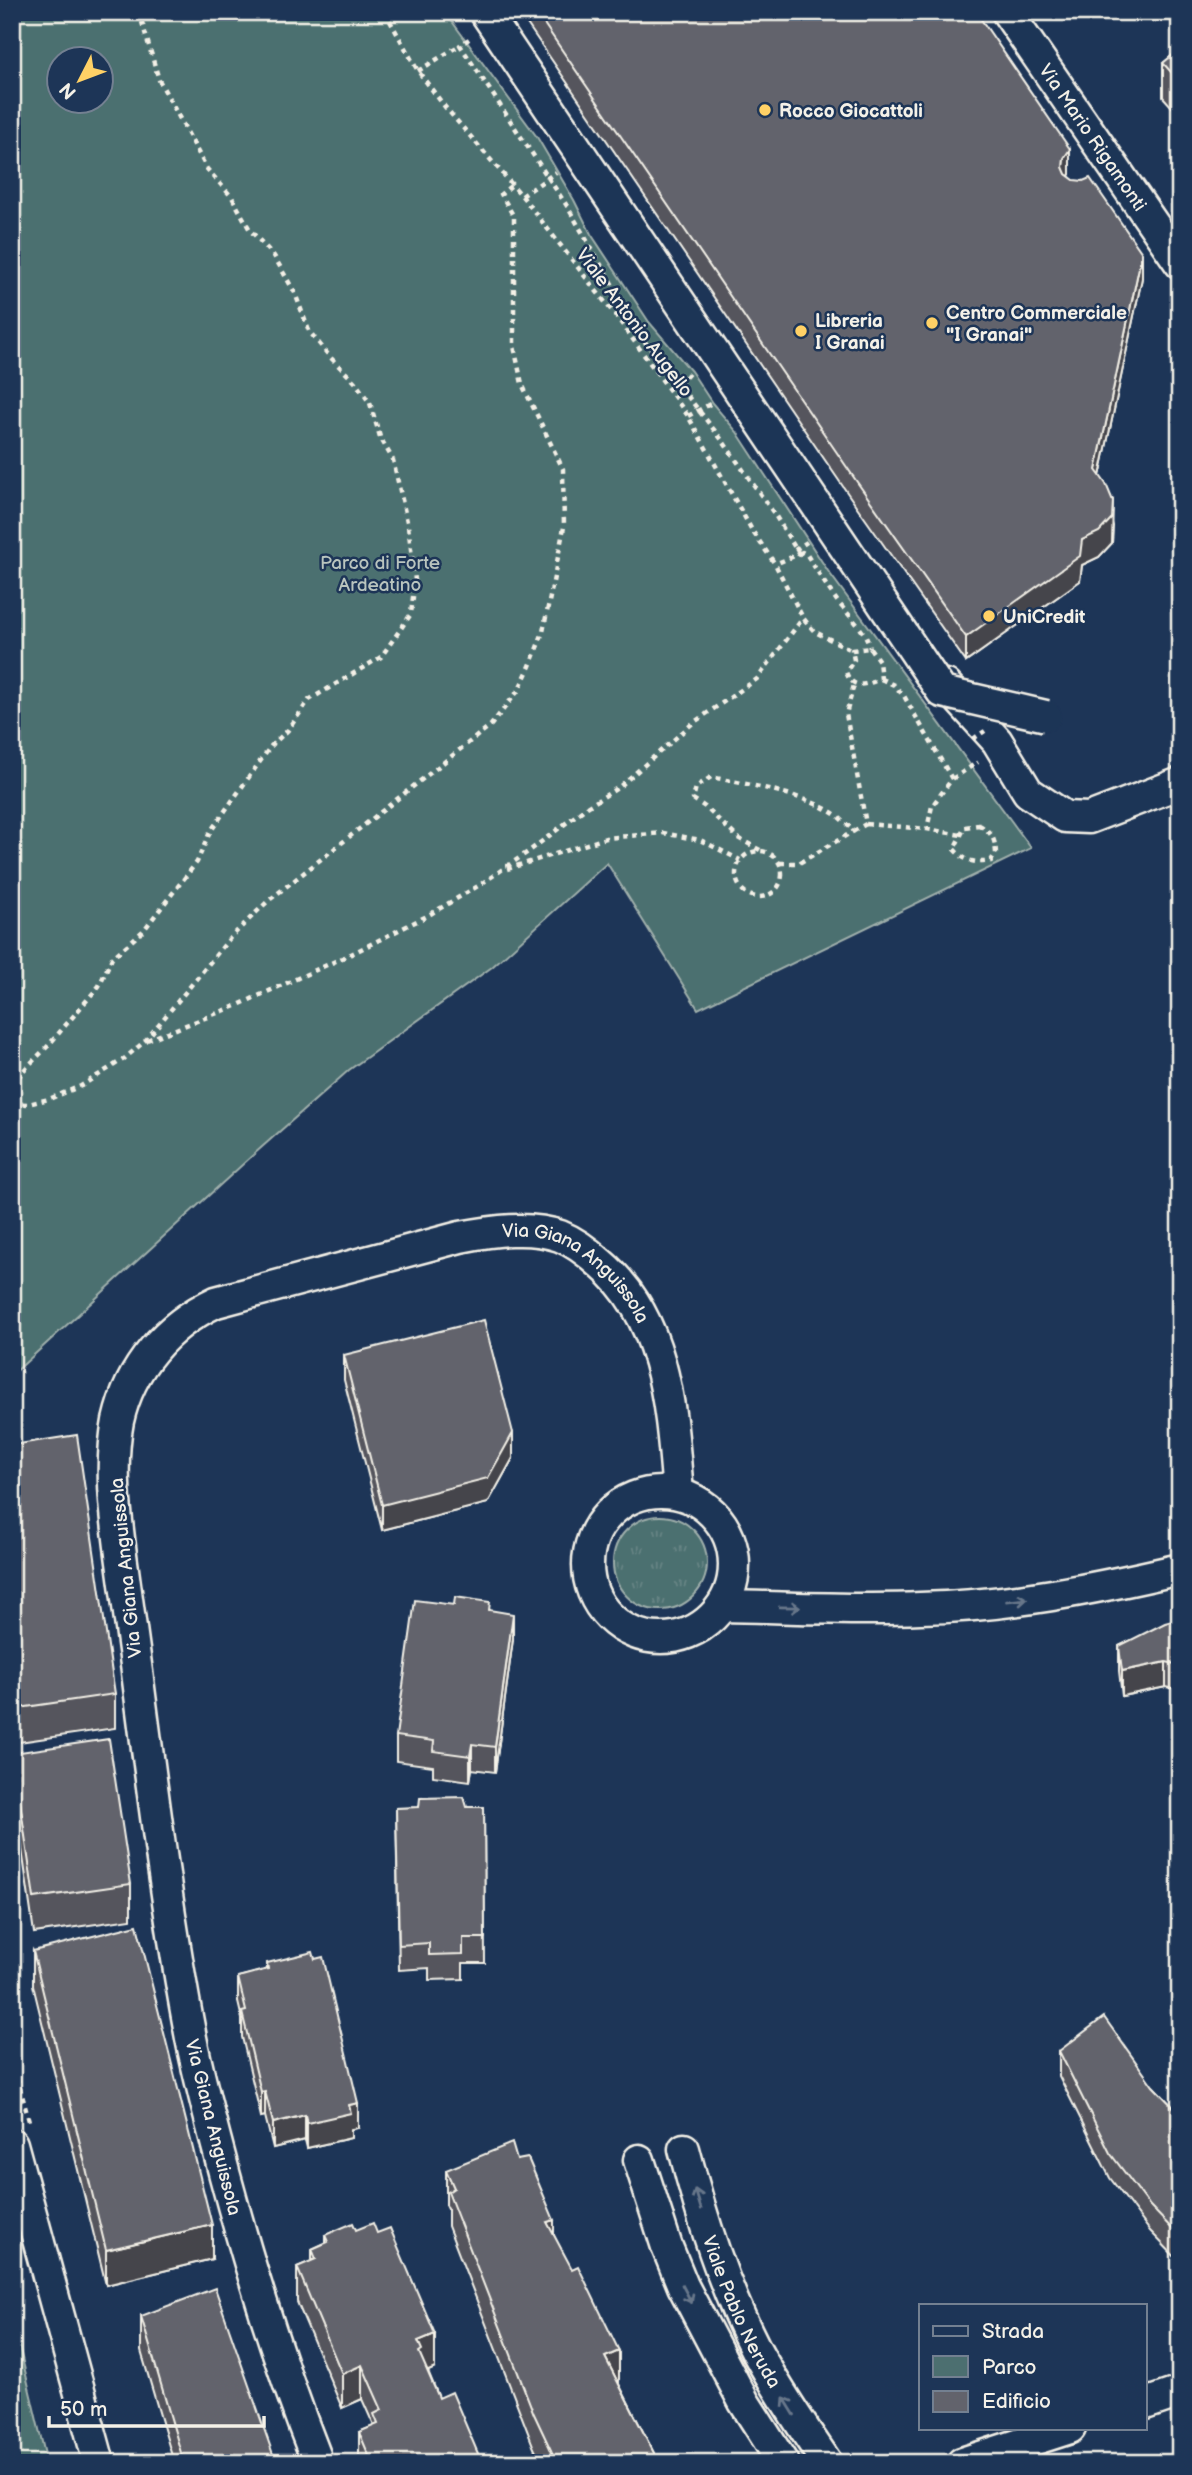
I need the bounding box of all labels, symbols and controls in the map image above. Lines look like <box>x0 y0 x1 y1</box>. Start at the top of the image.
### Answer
north arrow <box>46 46 116 116</box>
street label: Via Mario Rigamonti <box>1033 60 1151 216</box>
text: N <box>55 77 82 103</box>
place label: Rocco Giocattoli <box>779 100 923 123</box>
marker: Rocco Giocattoli <box>757 102 773 118</box>
street label: Viale Antonio Augello <box>570 244 697 402</box>
place label: Centro Commerciale "I Granai" <box>946 302 1127 347</box>
place label: Libreria I Granai <box>815 310 885 355</box>
marker: Centro Commerciale "I Granai" <box>924 315 940 331</box>
marker: Libreria I Granai <box>793 323 809 339</box>
park label: Parco di Forte Ardeatino <box>320 552 440 597</box>
place label: UniCredit <box>1003 606 1086 629</box>
marker: UniCredit <box>981 608 997 624</box>
street label: Via Giana Anguissola <box>501 1220 654 1327</box>
street label: Via Giana Anguissola <box>106 1477 147 1659</box>
one-way arrow <box>1005 1593 1028 1606</box>
one-way arrow <box>778 1600 801 1614</box>
street label: Via Giana Anguissola <box>180 2037 246 2218</box>
one-way arrow <box>690 2188 703 2210</box>
street label: Viale Pablo Neruda <box>697 2233 785 2393</box>
one-way arrow <box>681 2283 695 2303</box>
legend <box>919 2304 1146 2430</box>
text: Strada <box>982 2319 1044 2344</box>
text: Parco <box>982 2355 1037 2380</box>
scale bar <box>49 2384 264 2428</box>
text: Edificio <box>982 2389 1051 2414</box>
one-way arrow <box>782 2396 796 2416</box>
text: 50 m <box>60 2397 107 2422</box>

